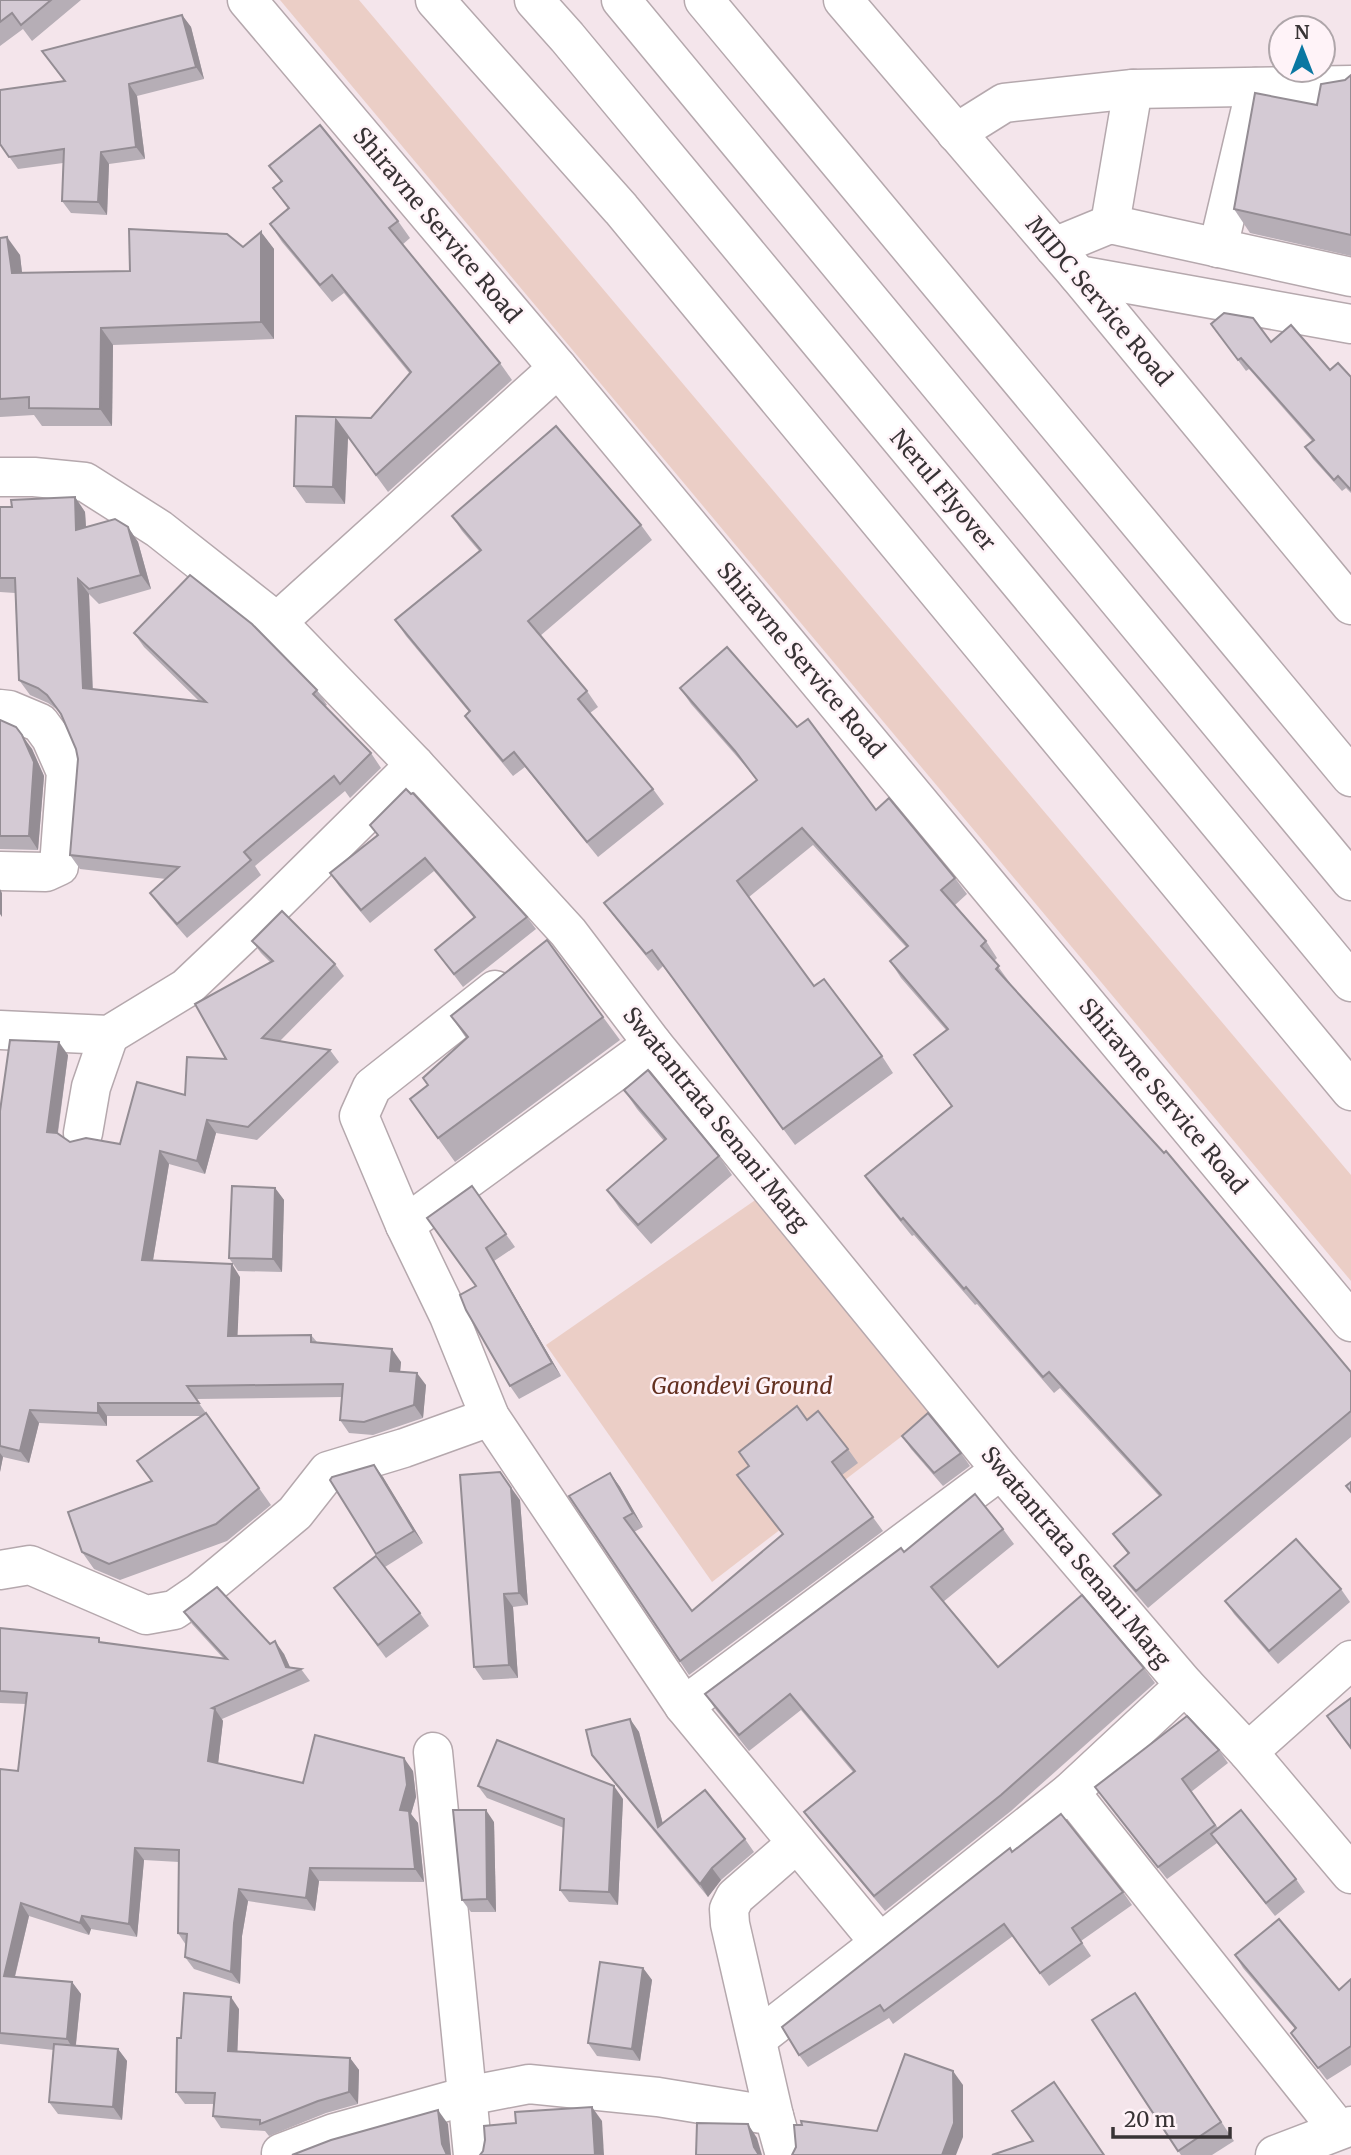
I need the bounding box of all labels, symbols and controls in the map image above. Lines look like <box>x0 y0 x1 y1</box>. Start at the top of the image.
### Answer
north arrow <box>1267 14 1337 84</box>
text: N <box>1294 20 1310 44</box>
street label: Shiravne Service Road <box>347 121 528 328</box>
street label: MIDC Service Road <box>1020 210 1179 391</box>
street label: Nerul Flyover <box>884 423 1003 556</box>
street label: Shiravne Service Road <box>711 556 892 763</box>
street label: Shiravne Service Road <box>1073 992 1254 1199</box>
street label: Swatantrata Senani Marg <box>617 1001 816 1237</box>
park label: Gaondevi Ground <box>651 1371 833 1400</box>
street label: Swatantrata Senani Marg <box>975 1440 1177 1673</box>
scale bar <box>1113 2096 1230 2140</box>
text: 20 m <box>1124 2106 1176 2133</box>

